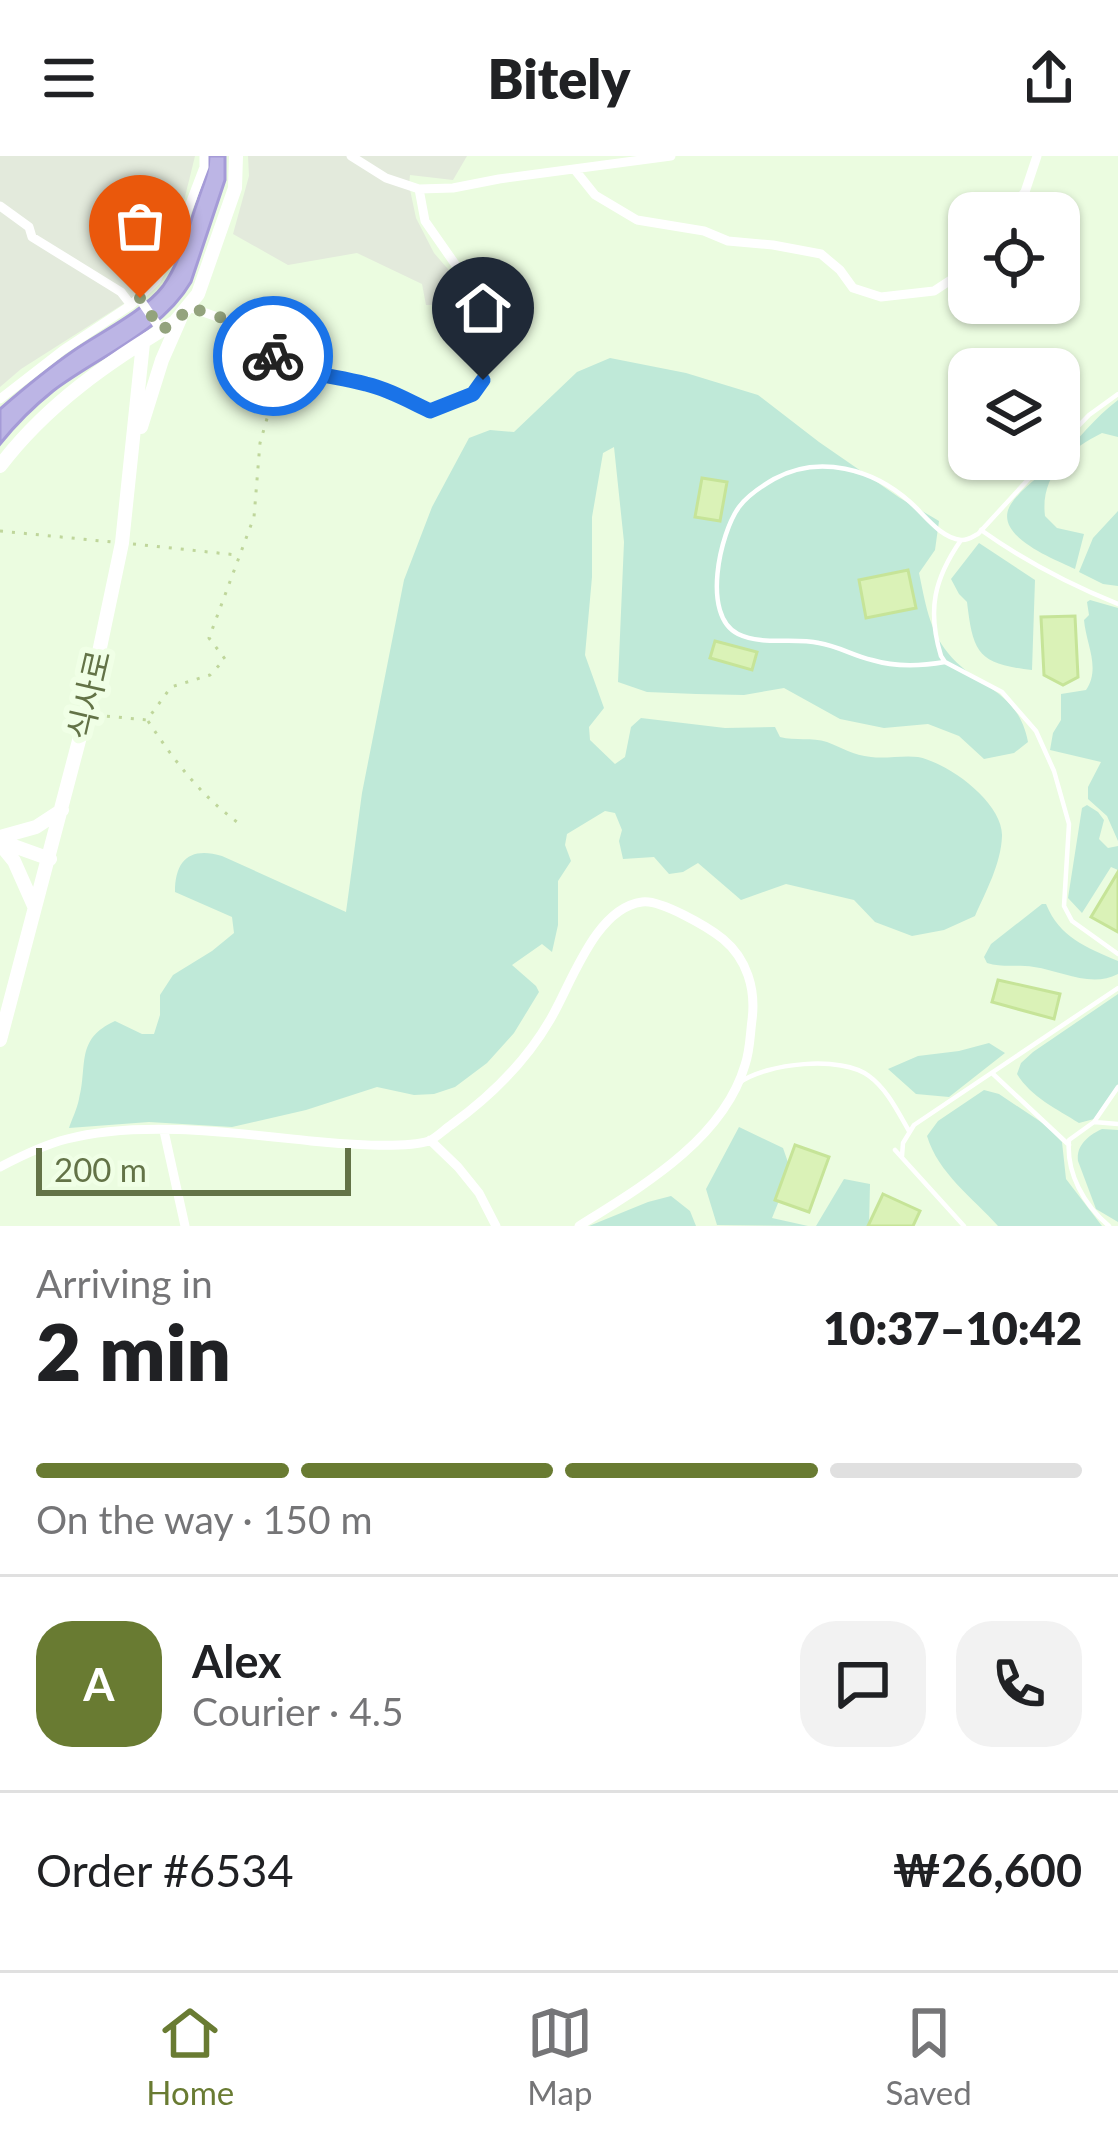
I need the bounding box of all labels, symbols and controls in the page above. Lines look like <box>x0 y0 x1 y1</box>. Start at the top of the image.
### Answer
icon: menu <box>36 45 102 111</box>
icon: share <box>1016 45 1082 111</box>
text: Bitely <box>488 46 630 111</box>
pin <box>89 175 191 298</box>
map controls <box>948 192 1080 480</box>
button: locate <box>948 192 1080 324</box>
icon: bag <box>107 193 173 259</box>
pin <box>432 257 534 380</box>
icon: home <box>450 275 516 341</box>
courier <box>213 296 333 416</box>
icon: bike <box>240 323 306 389</box>
button: layers <box>948 348 1080 480</box>
street label: 식사로 <box>58 646 118 744</box>
scale bar <box>36 1142 351 1195</box>
text: 200 m <box>54 1149 147 1189</box>
text: Arriving in <box>36 1260 213 1306</box>
text: 10:37–10:42 <box>823 1301 1082 1355</box>
text: 2 min <box>36 1304 231 1398</box>
text: On the way · 150 m <box>36 1496 373 1542</box>
button: chat <box>800 1621 926 1747</box>
button: phone <box>956 1621 1082 1747</box>
text: Alex <box>192 1634 282 1688</box>
text: A <box>83 1657 115 1711</box>
text: Courier · 4.5 <box>192 1688 404 1734</box>
text: Order #6534 <box>36 1843 294 1897</box>
text: ₩26,600 <box>892 1843 1082 1897</box>
tab: Home <box>146 2000 234 2112</box>
tab: Map <box>527 2000 593 2112</box>
tab: Saved <box>885 2000 972 2112</box>

